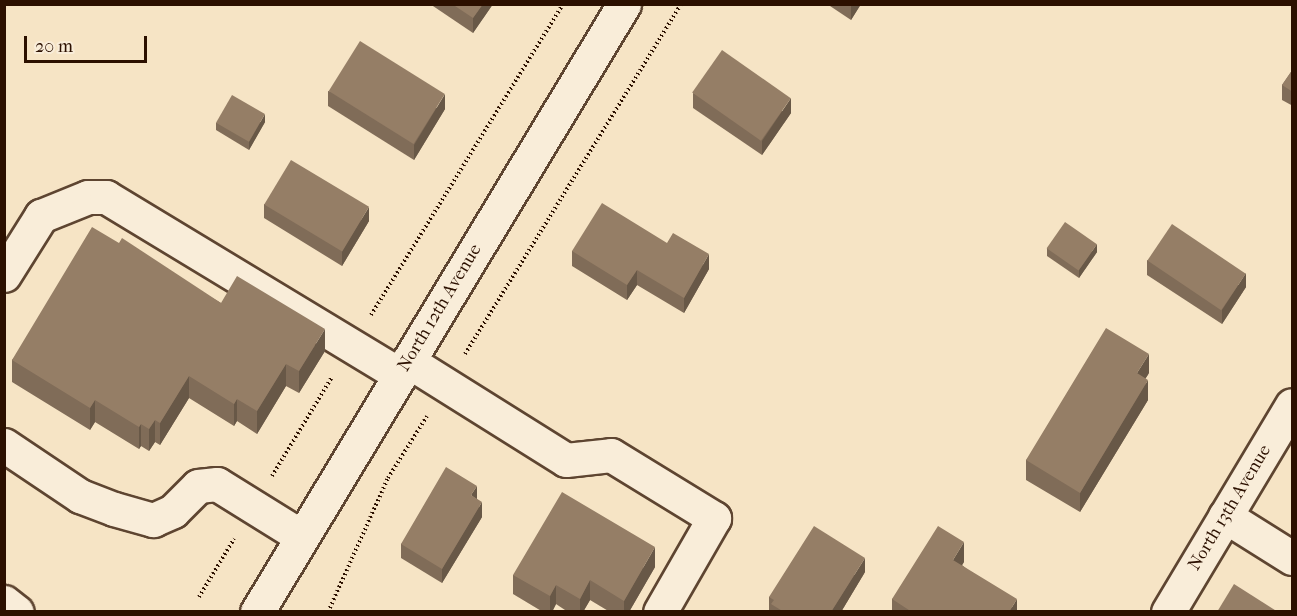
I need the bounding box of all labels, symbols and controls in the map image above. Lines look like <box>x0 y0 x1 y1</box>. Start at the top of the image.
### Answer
scale bar <box>27 24 150 62</box>
text: 20 m <box>35 36 73 57</box>
street label: North 12th Avenue <box>393 240 487 376</box>
street label: North 13th Avenue <box>1184 441 1276 575</box>

